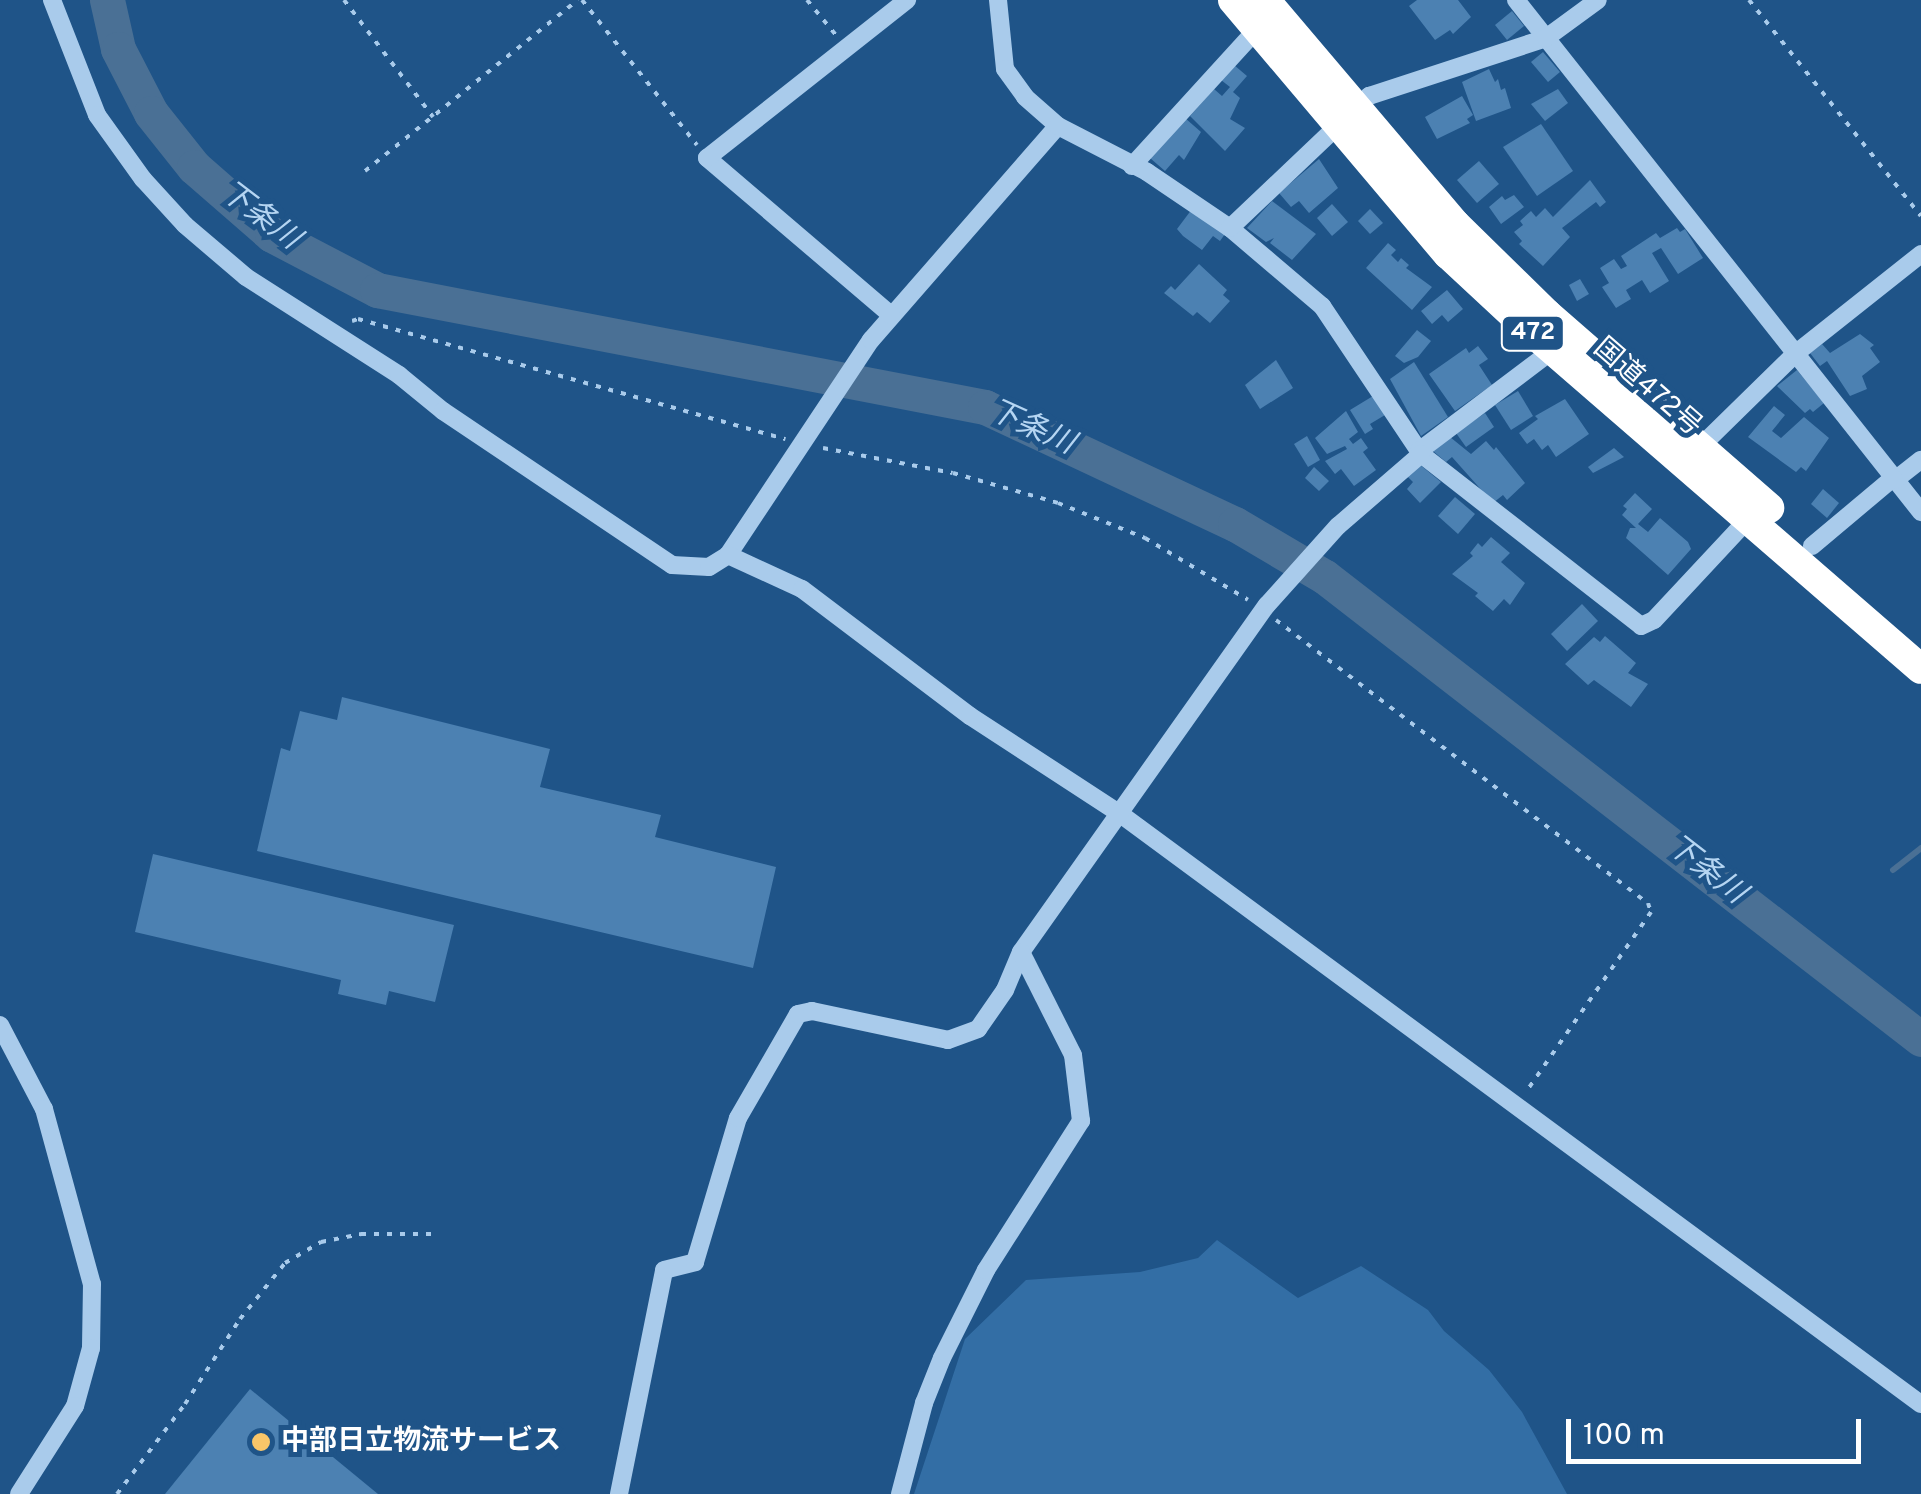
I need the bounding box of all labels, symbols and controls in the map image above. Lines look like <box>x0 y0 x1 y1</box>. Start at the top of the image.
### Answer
water label: 下条川 <box>212 176 306 258</box>
road number: 472 <box>1500 313 1566 353</box>
street label: 国道472号 <box>1586 332 1708 444</box>
water label: 下条川 <box>983 394 1079 464</box>
water label: 下条川 <box>1658 829 1752 913</box>
scale bar <box>1571 1399 1866 1461</box>
text: 100 m <box>1583 1418 1665 1455</box>
place label: 中部日立物流サービス <box>281 1425 561 1459</box>
marker: 中部日立物流サービス <box>250 1431 272 1453</box>

